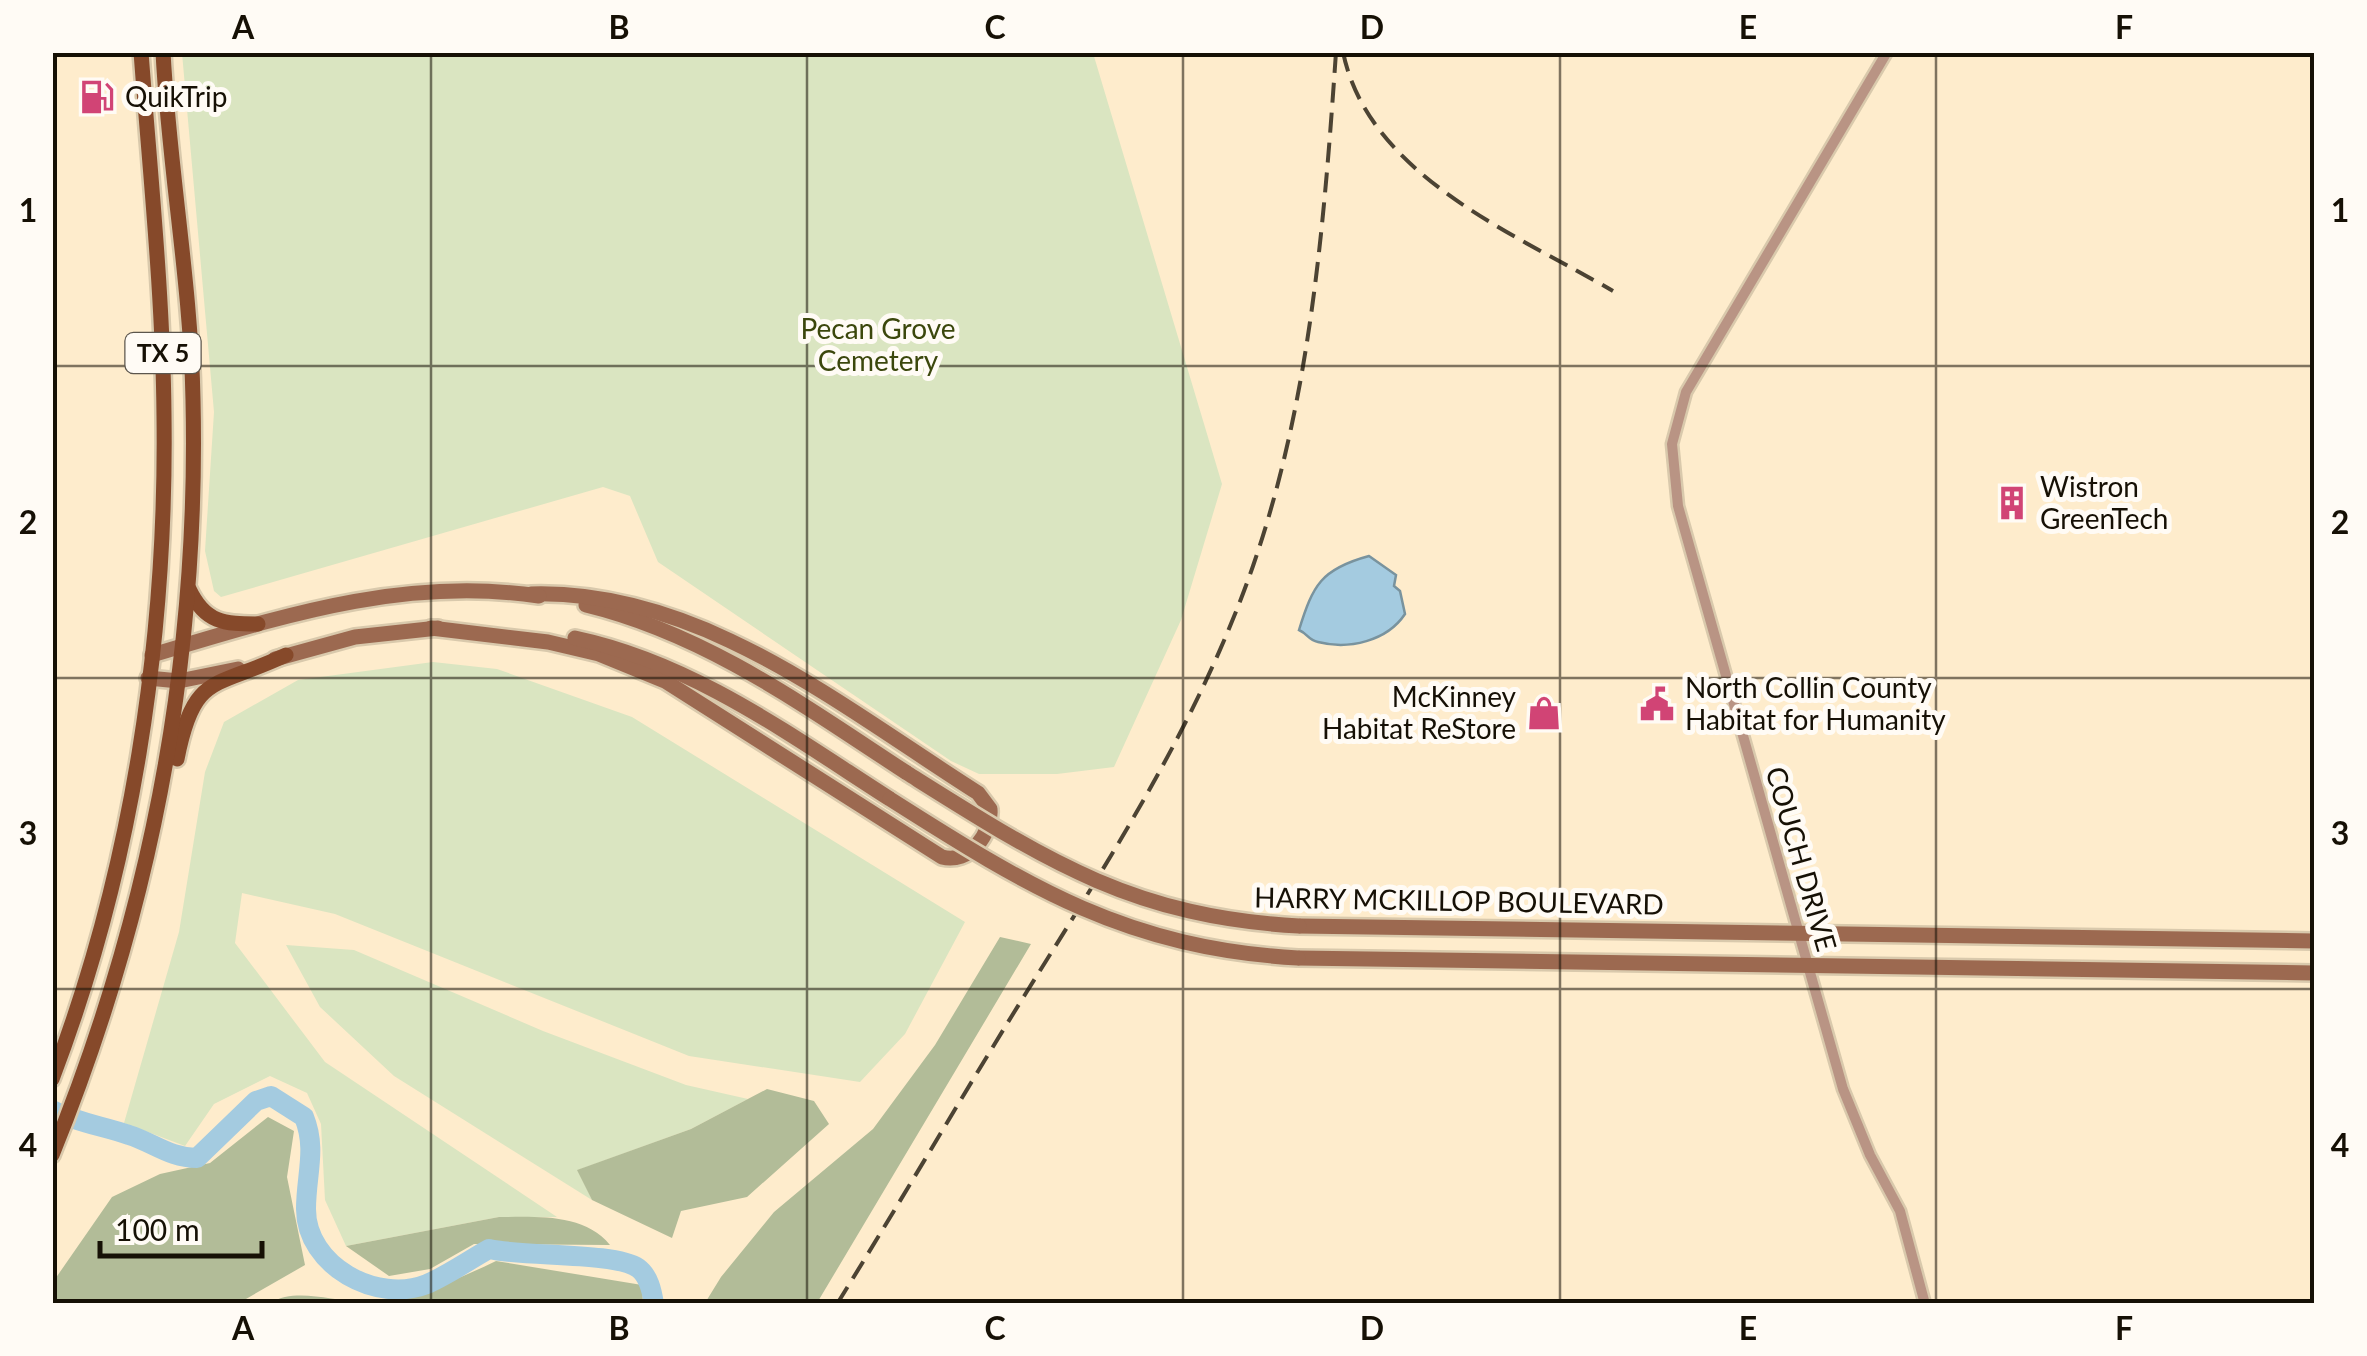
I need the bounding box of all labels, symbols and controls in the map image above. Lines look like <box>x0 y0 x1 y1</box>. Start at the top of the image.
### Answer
text: A <box>231 7 255 46</box>
text: B <box>608 7 630 46</box>
text: C <box>984 7 1006 46</box>
text: D <box>1360 7 1384 46</box>
text: E <box>1739 7 1757 46</box>
text: F <box>2115 7 2133 46</box>
fuel station icon: QuikTrip <box>78 78 116 116</box>
place label: QuikTrip <box>125 79 227 113</box>
text: 1 <box>19 190 37 229</box>
text: 1 <box>2331 190 2349 229</box>
park label: Pecan Grove Cemetery <box>800 311 956 377</box>
road number: TX 5 <box>126 333 200 373</box>
place label: Wistron GreenTech <box>2040 469 2168 535</box>
building icon: Wistron GreenTech <box>1993 484 2031 522</box>
text: 2 <box>19 502 37 541</box>
text: 2 <box>2331 502 2349 541</box>
place label: North Collin County Habitat for Humanity <box>1685 670 1946 736</box>
place label: McKinney Habitat ReStore <box>1322 679 1517 745</box>
public building icon: North Collin County Habitat for Humanity <box>1638 685 1676 723</box>
shop icon: McKinney Habitat ReStore <box>1525 694 1563 732</box>
street label: COUCH DRIVE <box>1759 763 1845 955</box>
text: 3 <box>19 813 37 852</box>
text: 3 <box>2331 813 2349 852</box>
street label: HARRY MCKILLOP BOULEVARD <box>1254 879 1664 921</box>
text: 4 <box>19 1125 37 1164</box>
text: 4 <box>2331 1125 2349 1164</box>
scale bar <box>100 1196 262 1258</box>
text: 100 m <box>115 1211 200 1247</box>
text: A <box>231 1308 255 1347</box>
text: B <box>608 1308 630 1347</box>
text: C <box>984 1308 1006 1347</box>
text: D <box>1360 1308 1384 1347</box>
text: E <box>1739 1308 1757 1347</box>
text: F <box>2115 1308 2133 1347</box>

